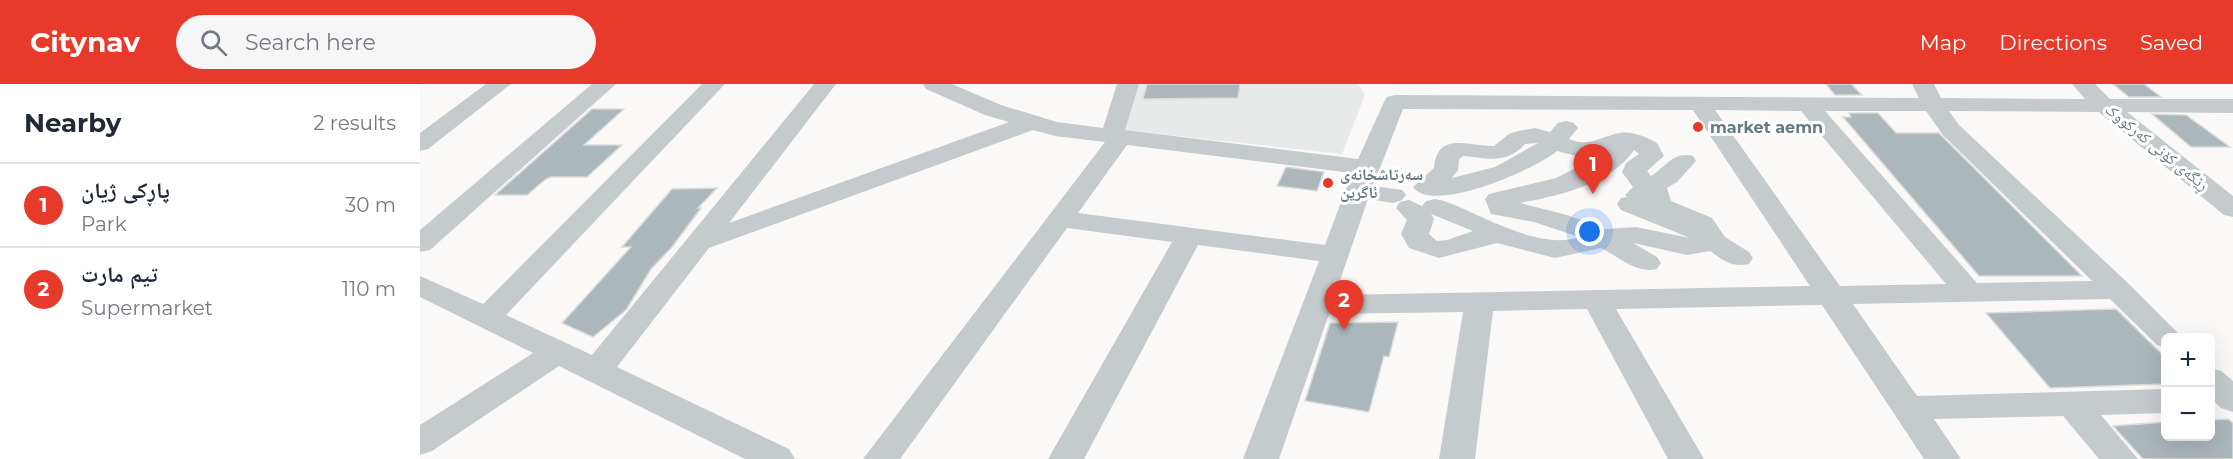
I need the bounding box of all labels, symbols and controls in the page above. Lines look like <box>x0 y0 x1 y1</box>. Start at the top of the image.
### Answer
search box <box>176 15 596 69</box>
text: Citynav <box>30 25 140 59</box>
icon: search <box>197 26 230 59</box>
text: Search here <box>245 29 376 56</box>
text: Map <box>1920 30 1966 55</box>
text: Directions <box>1999 30 2107 55</box>
text: Saved <box>2140 30 2203 55</box>
street label: ڕێگەی کۆنی کەرکووک <box>2099 100 2212 197</box>
text: Nearby <box>24 107 121 139</box>
text: 2 results <box>313 111 396 135</box>
place label: market aemn <box>1710 118 1823 137</box>
marker: market aemn <box>1691 120 1705 134</box>
pin: 1 <box>1574 144 1612 194</box>
place label: سەرتاشخانەی ئاگرین <box>1340 165 1423 202</box>
marker: سەرتاشخانەی ئاگرین <box>1321 176 1335 190</box>
text: پاڕکی ژیان <box>81 177 170 204</box>
text: 1 <box>40 193 47 217</box>
text: 30 m <box>345 193 396 217</box>
text: Park <box>81 212 127 236</box>
your location <box>1575 217 1604 246</box>
text: تیم مارت <box>81 261 158 288</box>
text: 2 <box>38 277 49 301</box>
text: 110 m <box>342 277 396 301</box>
pin: 2 <box>1324 280 1364 330</box>
text: Supermarket <box>81 296 213 320</box>
map controls <box>2161 333 2215 441</box>
button: + <box>2161 333 2215 387</box>
button: − <box>2161 387 2215 441</box>

